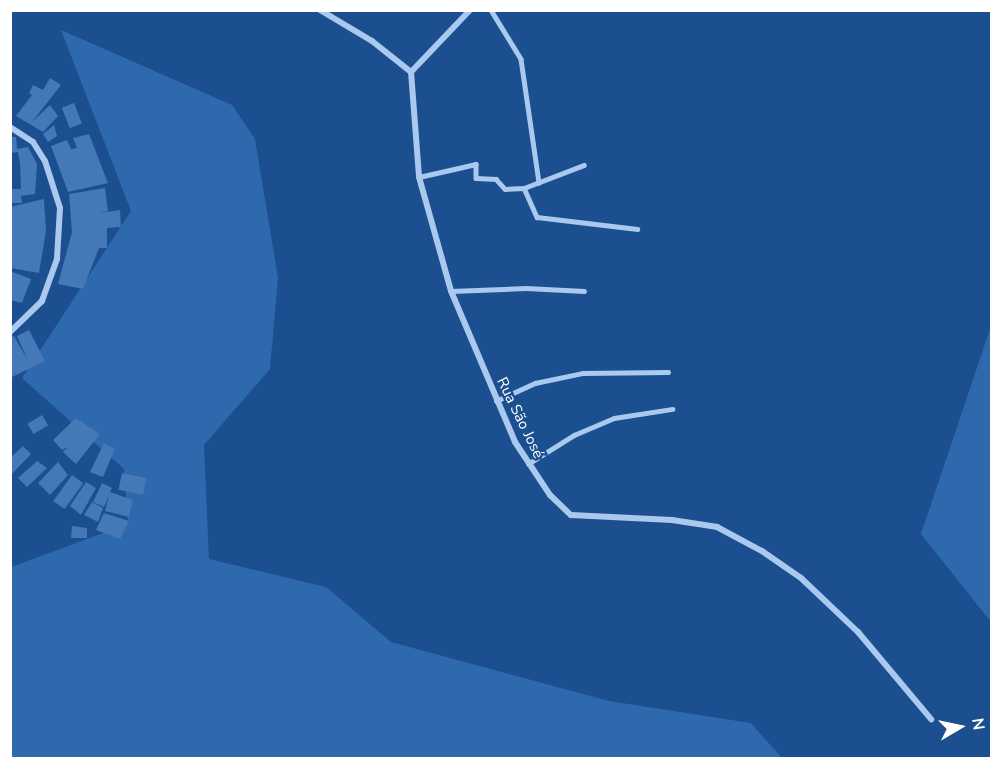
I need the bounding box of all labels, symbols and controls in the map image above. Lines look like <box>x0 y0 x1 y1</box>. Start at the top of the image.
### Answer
street label: Rua São José <box>493 374 547 462</box>
north arrow <box>930 697 990 757</box>
text: N <box>966 717 990 732</box>

